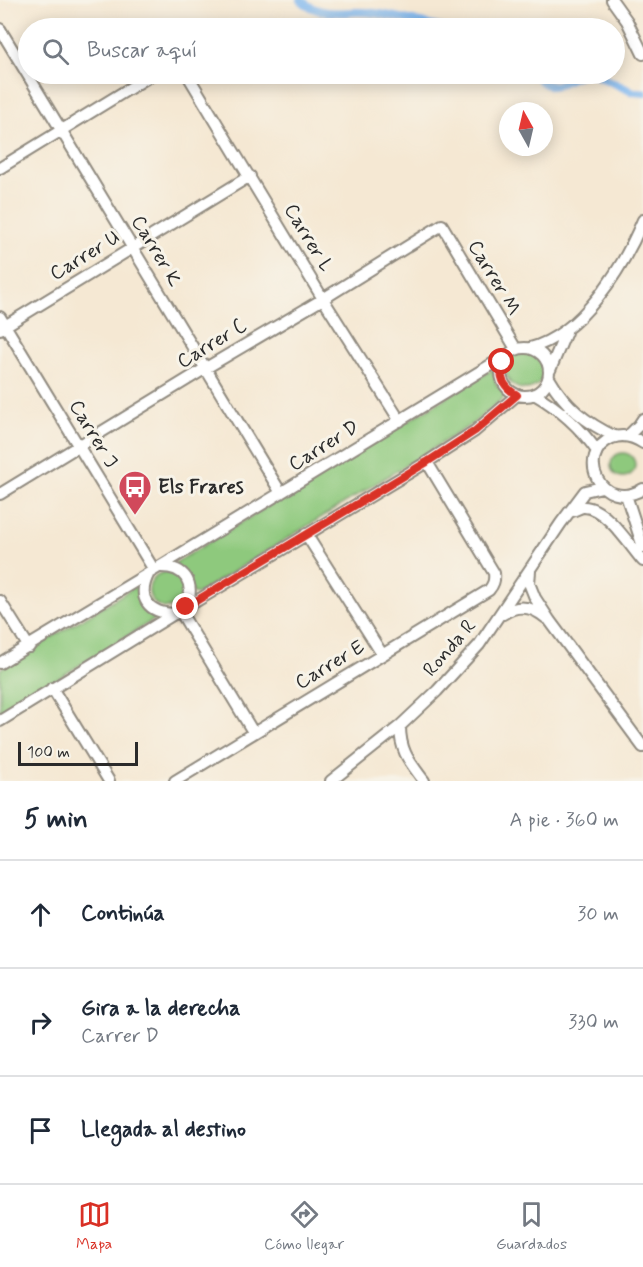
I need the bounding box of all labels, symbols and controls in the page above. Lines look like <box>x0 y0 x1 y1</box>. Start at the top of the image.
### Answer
search box <box>18 18 625 84</box>
icon: search <box>39 35 72 68</box>
text: Buscar aquí <box>87 37 198 65</box>
north arrow <box>499 102 553 156</box>
street label: Carrer L <box>277 199 339 277</box>
street label: Carrer K <box>124 210 188 292</box>
street label: Carrer U <box>45 225 125 287</box>
street label: Carrer M <box>461 235 527 321</box>
street label: Carrer C <box>172 313 252 375</box>
route start <box>488 348 514 374</box>
street label: Carrer J <box>62 395 124 473</box>
street label: Carrer D <box>284 414 364 478</box>
bus stop icon: Els Frares <box>117 469 153 516</box>
place label: Els Frares <box>158 474 244 501</box>
route end <box>172 593 198 619</box>
street label: Ronda R <box>417 613 483 683</box>
street label: Carrer E <box>290 634 370 696</box>
scale bar <box>18 739 138 766</box>
text: 100 m <box>27 742 70 763</box>
text: 5 min <box>24 803 88 837</box>
text: A pie · 360 m <box>510 807 619 834</box>
icon: ahead <box>24 898 57 931</box>
text: Continúa <box>81 900 165 928</box>
text: 30 m <box>577 901 619 928</box>
text: Gira a la derecha <box>81 995 241 1023</box>
icon: right <box>24 1006 57 1039</box>
text: 330 m <box>568 1009 619 1036</box>
text: Carrer D <box>81 1023 159 1050</box>
icon: arrive <box>24 1114 57 1147</box>
text: Llegada al destino <box>81 1116 246 1144</box>
tab: Mapa <box>76 1198 112 1255</box>
tab: Cómo llegar <box>264 1198 344 1255</box>
tab: Guardados <box>496 1198 567 1255</box>

